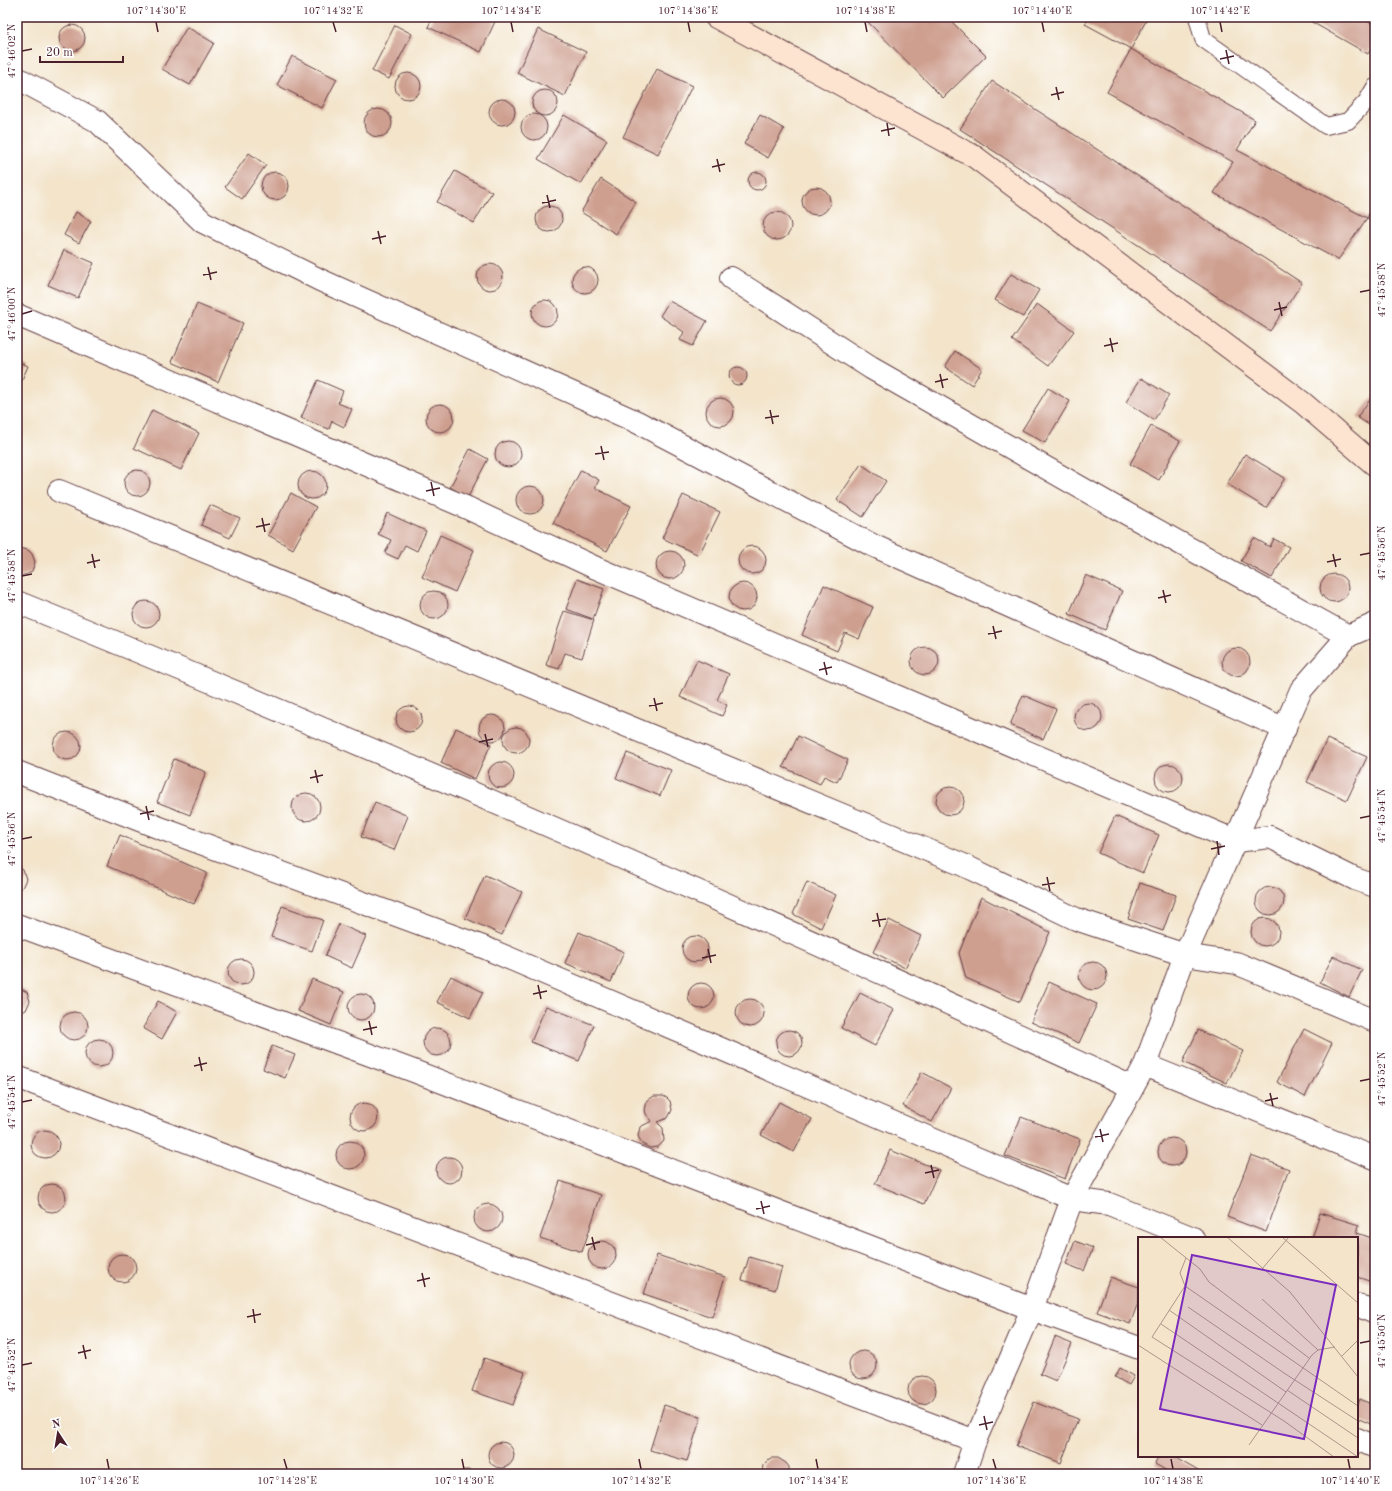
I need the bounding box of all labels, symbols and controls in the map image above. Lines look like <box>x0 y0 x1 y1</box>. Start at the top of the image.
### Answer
text: 107°14'30"E <box>126 6 186 16</box>
text: 107°14'32"E <box>303 6 363 16</box>
text: 107°14'34"E <box>481 6 541 16</box>
text: 107°14'36"E <box>658 6 718 16</box>
text: 107°14'38"E <box>835 6 895 16</box>
text: 107°14'40"E <box>1012 6 1072 16</box>
text: 107°14'42"E <box>1190 6 1250 16</box>
text: 47°46'02"N <box>7 23 17 78</box>
scale bar <box>40 38 123 64</box>
text: 20 m <box>46 47 73 59</box>
text: 47°45'58"N <box>1377 262 1387 317</box>
text: 47°46'00"N <box>7 286 17 341</box>
text: 47°45'56"N <box>1377 525 1387 580</box>
text: 47°45'58"N <box>7 548 17 603</box>
text: 47°45'54"N <box>1377 788 1387 843</box>
text: 47°45'56"N <box>7 811 17 866</box>
text: 47°45'52"N <box>1377 1051 1387 1106</box>
text: 47°45'54"N <box>7 1074 17 1129</box>
inset map <box>1138 1237 1358 1457</box>
text: 47°45'50"N <box>1377 1313 1387 1368</box>
text: 47°45'52"N <box>7 1337 17 1392</box>
north arrow <box>38 1413 78 1453</box>
text: N <box>51 1418 62 1431</box>
text: 107°14'26"E <box>79 1476 139 1486</box>
text: 107°14'28"E <box>257 1476 317 1486</box>
text: 107°14'30"E <box>434 1476 494 1486</box>
text: 107°14'32"E <box>611 1476 671 1486</box>
text: 107°14'34"E <box>788 1476 848 1486</box>
text: 107°14'36"E <box>966 1476 1026 1486</box>
text: 107°14'38"E <box>1143 1476 1203 1486</box>
text: 107°14'40"E <box>1320 1476 1380 1486</box>

